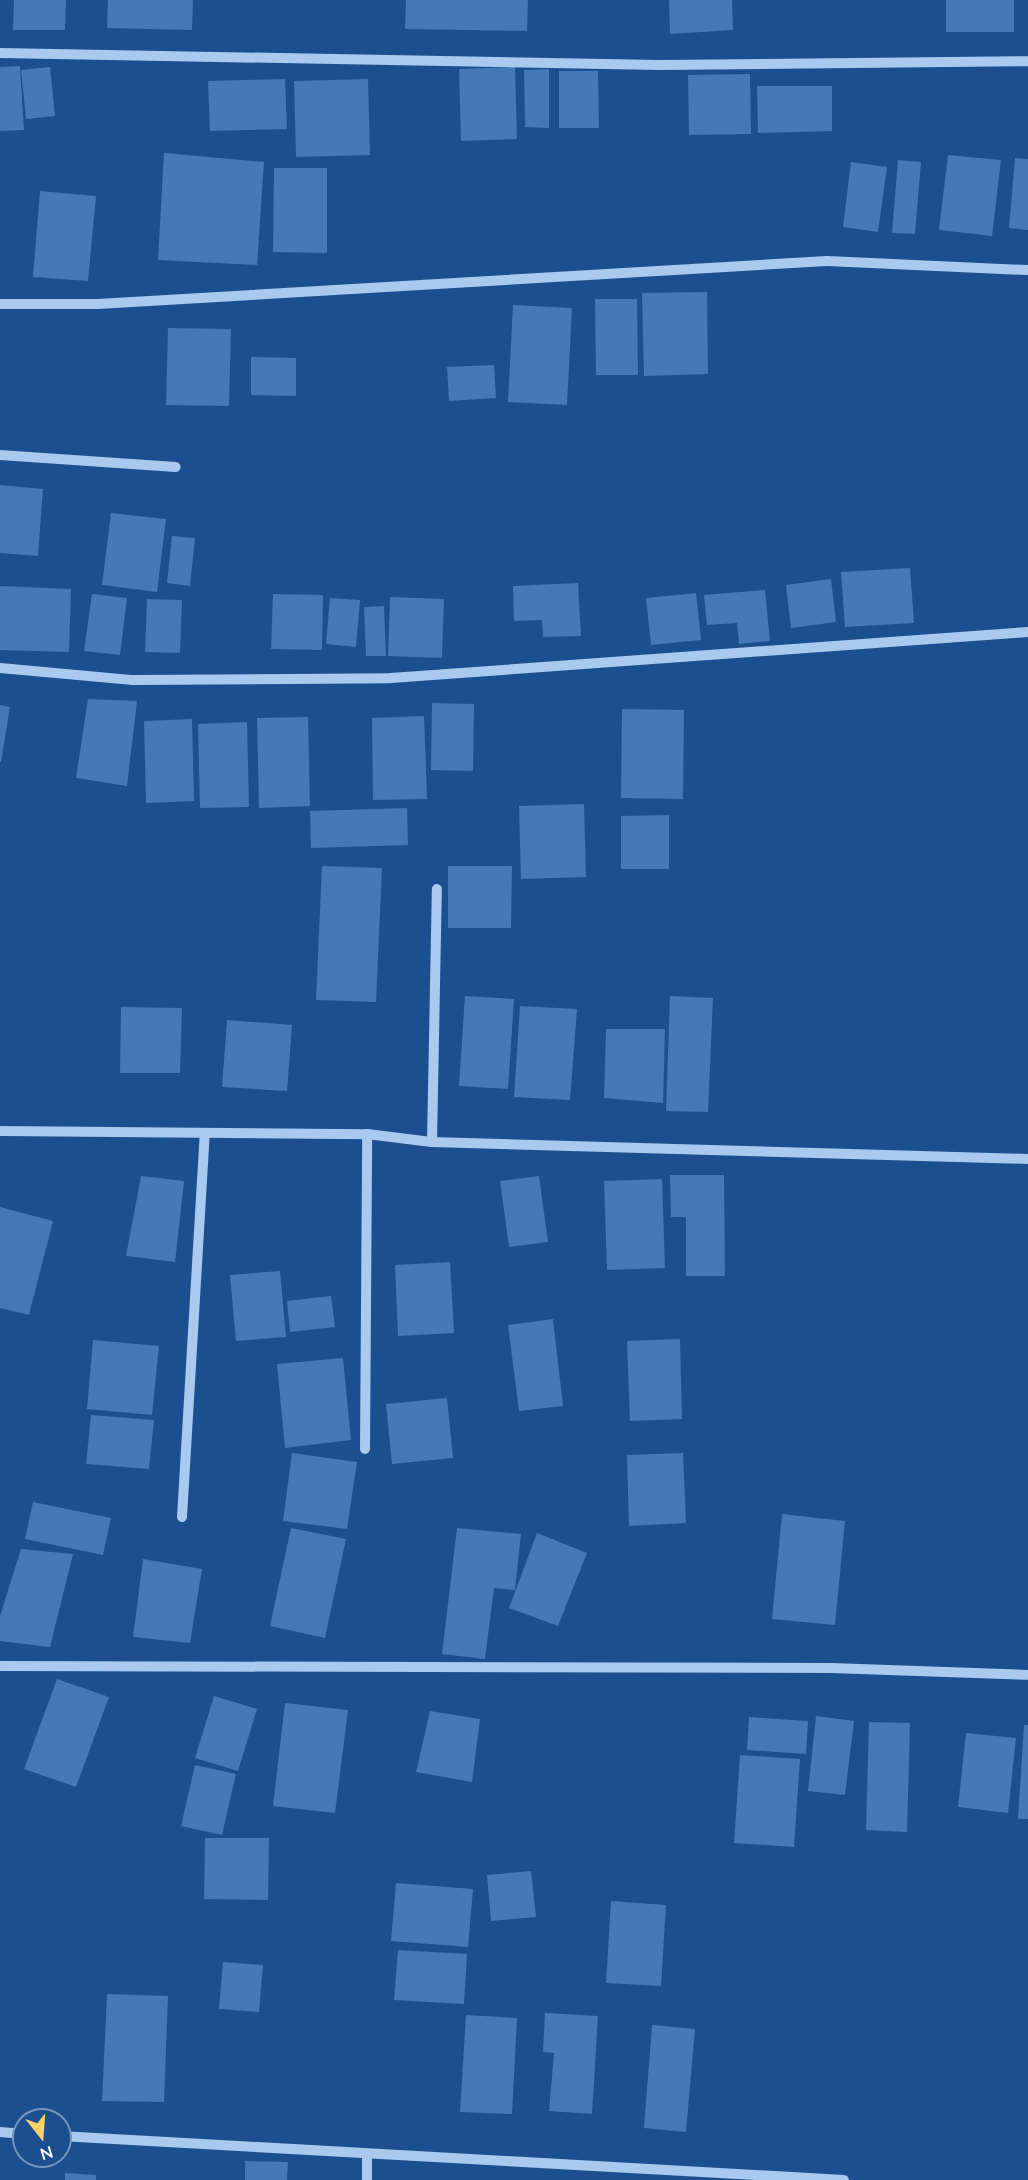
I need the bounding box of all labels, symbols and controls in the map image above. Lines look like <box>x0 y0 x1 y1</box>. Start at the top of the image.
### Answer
north arrow <box>12 2108 72 2168</box>
text: N <box>38 2143 56 2165</box>

